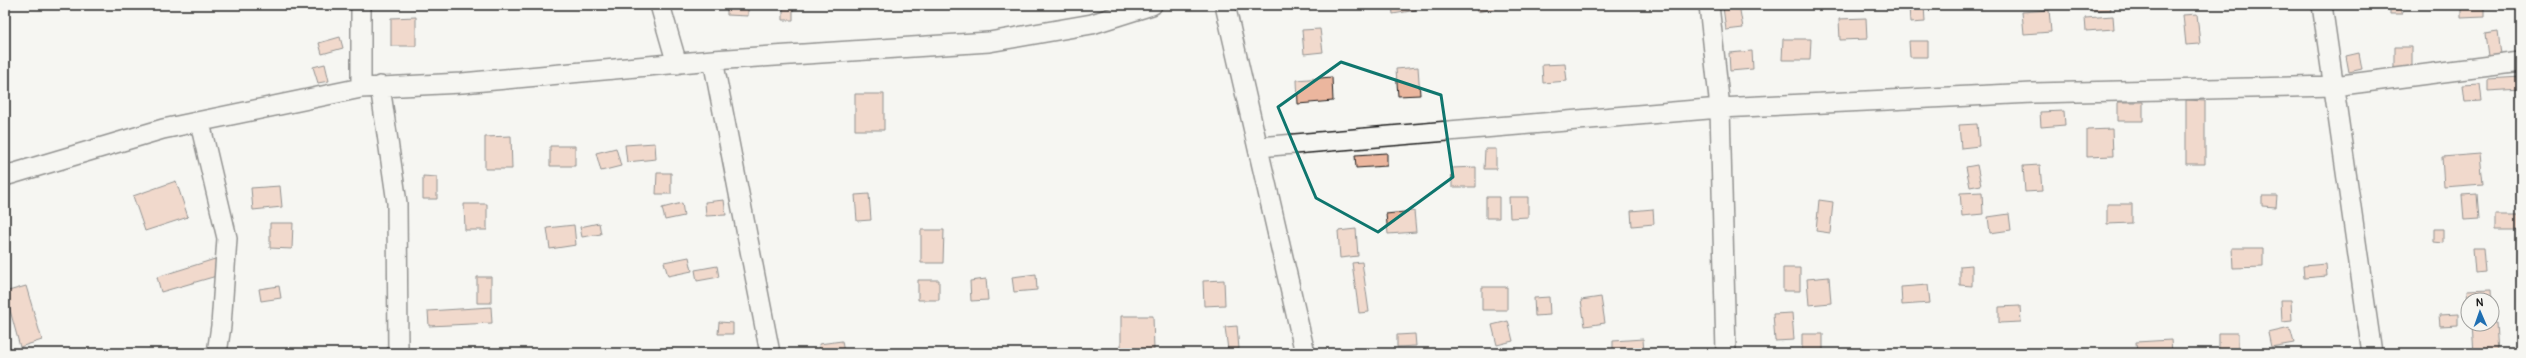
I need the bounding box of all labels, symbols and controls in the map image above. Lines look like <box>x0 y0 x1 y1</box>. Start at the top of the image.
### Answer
north arrow <box>2460 292 2500 332</box>
text: N <box>2476 296 2484 309</box>

